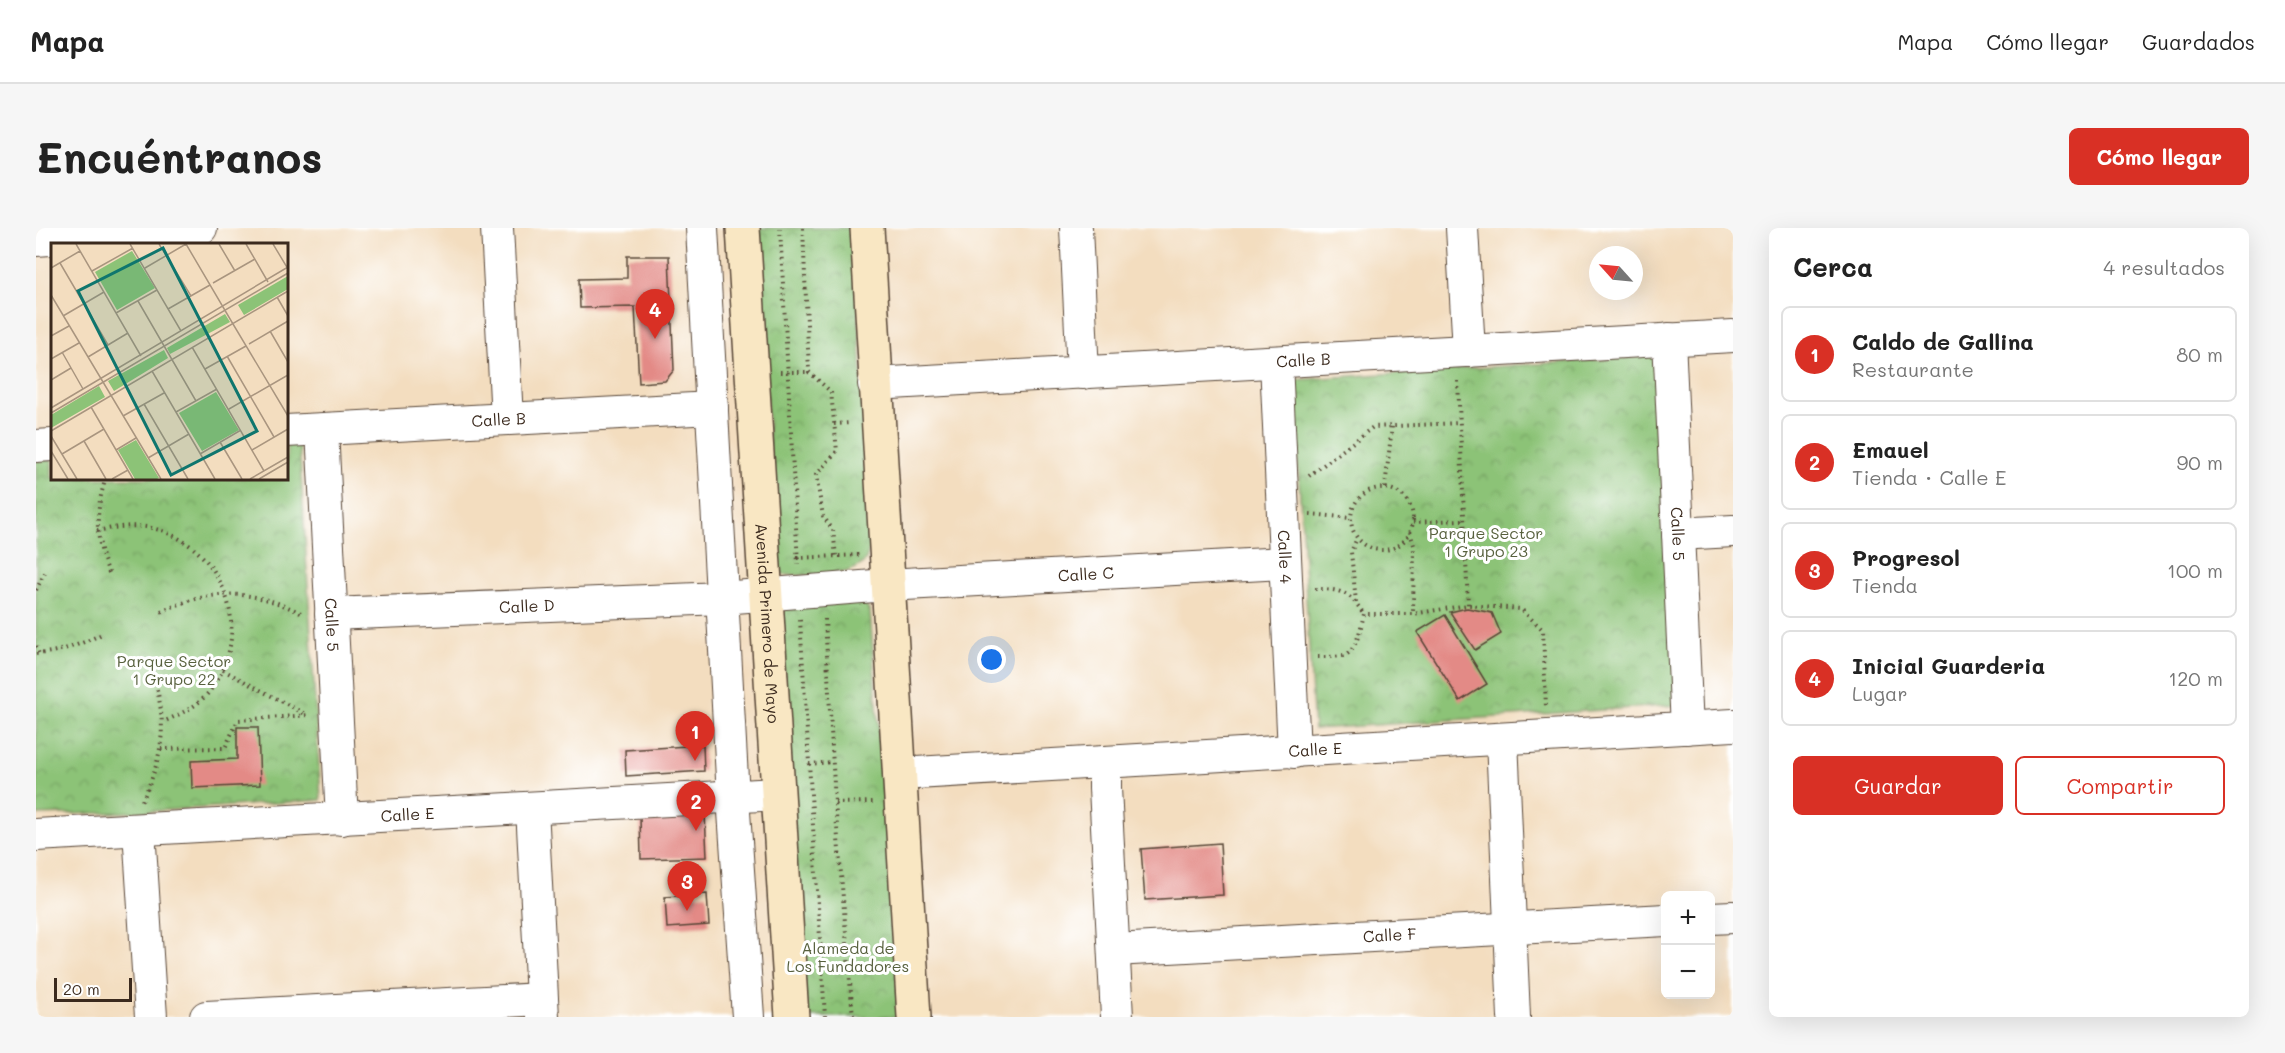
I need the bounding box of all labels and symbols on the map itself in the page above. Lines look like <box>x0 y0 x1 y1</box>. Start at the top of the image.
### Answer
inset map <box>51 243 288 480</box>
north arrow <box>1589 246 1643 300</box>
pin: 4 <box>636 290 674 339</box>
street label: Calle B <box>1276 348 1331 372</box>
street label: Calle B <box>471 407 526 431</box>
street label: Calle 5 <box>1667 506 1690 561</box>
street label: Avenida Primero de Mayo <box>751 522 785 724</box>
park label: Parque Sector 1 Grupo 23 <box>1429 522 1543 561</box>
street label: Calle 4 <box>1274 529 1297 585</box>
street label: Calle C <box>1057 561 1114 586</box>
street label: Calle D <box>499 594 555 617</box>
street label: Calle 5 <box>321 597 344 652</box>
your location <box>977 645 1006 674</box>
park label: Parque Sector 1 Grupo 22 <box>117 650 231 689</box>
pin: 1 <box>676 712 714 761</box>
street label: Calle E <box>1288 737 1343 761</box>
pin: 2 <box>676 782 716 831</box>
street label: Calle E <box>380 802 435 826</box>
pin: 3 <box>668 862 706 911</box>
street label: Calle F <box>1362 923 1417 946</box>
park label: Alameda de Los Fundadores <box>787 937 909 976</box>
scale bar <box>54 975 132 1002</box>

